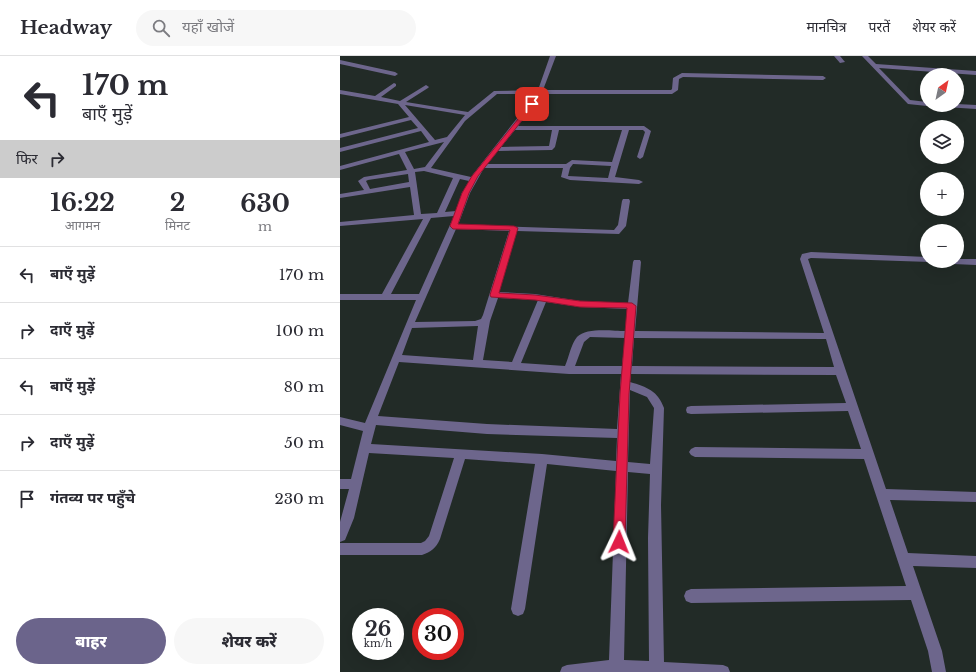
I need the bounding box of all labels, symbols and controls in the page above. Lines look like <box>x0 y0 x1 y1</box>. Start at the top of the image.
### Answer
search box <box>136 10 416 46</box>
text: Headway <box>20 16 112 39</box>
icon: search <box>150 17 172 39</box>
text: यहाँ खोजें <box>182 17 234 36</box>
text: मानचित्र <box>806 18 846 36</box>
text: परतें <box>868 18 890 36</box>
text: शेयर करें <box>912 18 956 36</box>
text: 170 m <box>82 68 168 103</box>
north arrow <box>920 68 964 112</box>
map controls <box>920 68 964 268</box>
icon: left <box>16 72 68 124</box>
pin <box>515 87 549 121</box>
icon: arrive <box>521 93 543 115</box>
text: बाएँ मुड़ें <box>82 103 132 125</box>
button: layers <box>920 120 964 164</box>
icon: right <box>46 148 68 170</box>
text: फिर <box>16 149 38 168</box>
button: + <box>920 172 964 216</box>
text: 16:22 <box>50 188 115 217</box>
text: 2 <box>170 188 185 217</box>
text: 630 <box>240 189 290 218</box>
text: आगमन <box>65 217 100 234</box>
text: मिनट <box>165 217 190 234</box>
text: m <box>258 218 272 235</box>
button: − <box>920 224 964 268</box>
icon: left <box>16 264 38 286</box>
text: बाएँ मुड़ें <box>50 264 95 283</box>
text: 170 m <box>279 265 324 284</box>
icon: right <box>16 320 38 342</box>
text: दाएँ मुड़ें <box>50 320 94 339</box>
text: 100 m <box>275 321 324 340</box>
icon: left <box>16 376 38 398</box>
text: बाएँ मुड़ें <box>50 376 95 395</box>
text: 80 m <box>284 377 324 396</box>
icon: right <box>16 432 38 454</box>
text: दाएँ मुड़ें <box>50 432 94 451</box>
text: 50 m <box>284 433 324 452</box>
icon: arrive <box>16 488 38 510</box>
text: गंतव्य पर पहुँचे <box>50 488 135 507</box>
text: 230 m <box>274 489 324 508</box>
position arrow <box>598 521 640 563</box>
speed limit sign: 30 <box>412 608 464 660</box>
text: 26 <box>365 617 391 641</box>
button: बाहर <box>16 618 166 664</box>
button: शेयर करें <box>174 618 324 664</box>
text: km/h <box>364 637 392 650</box>

